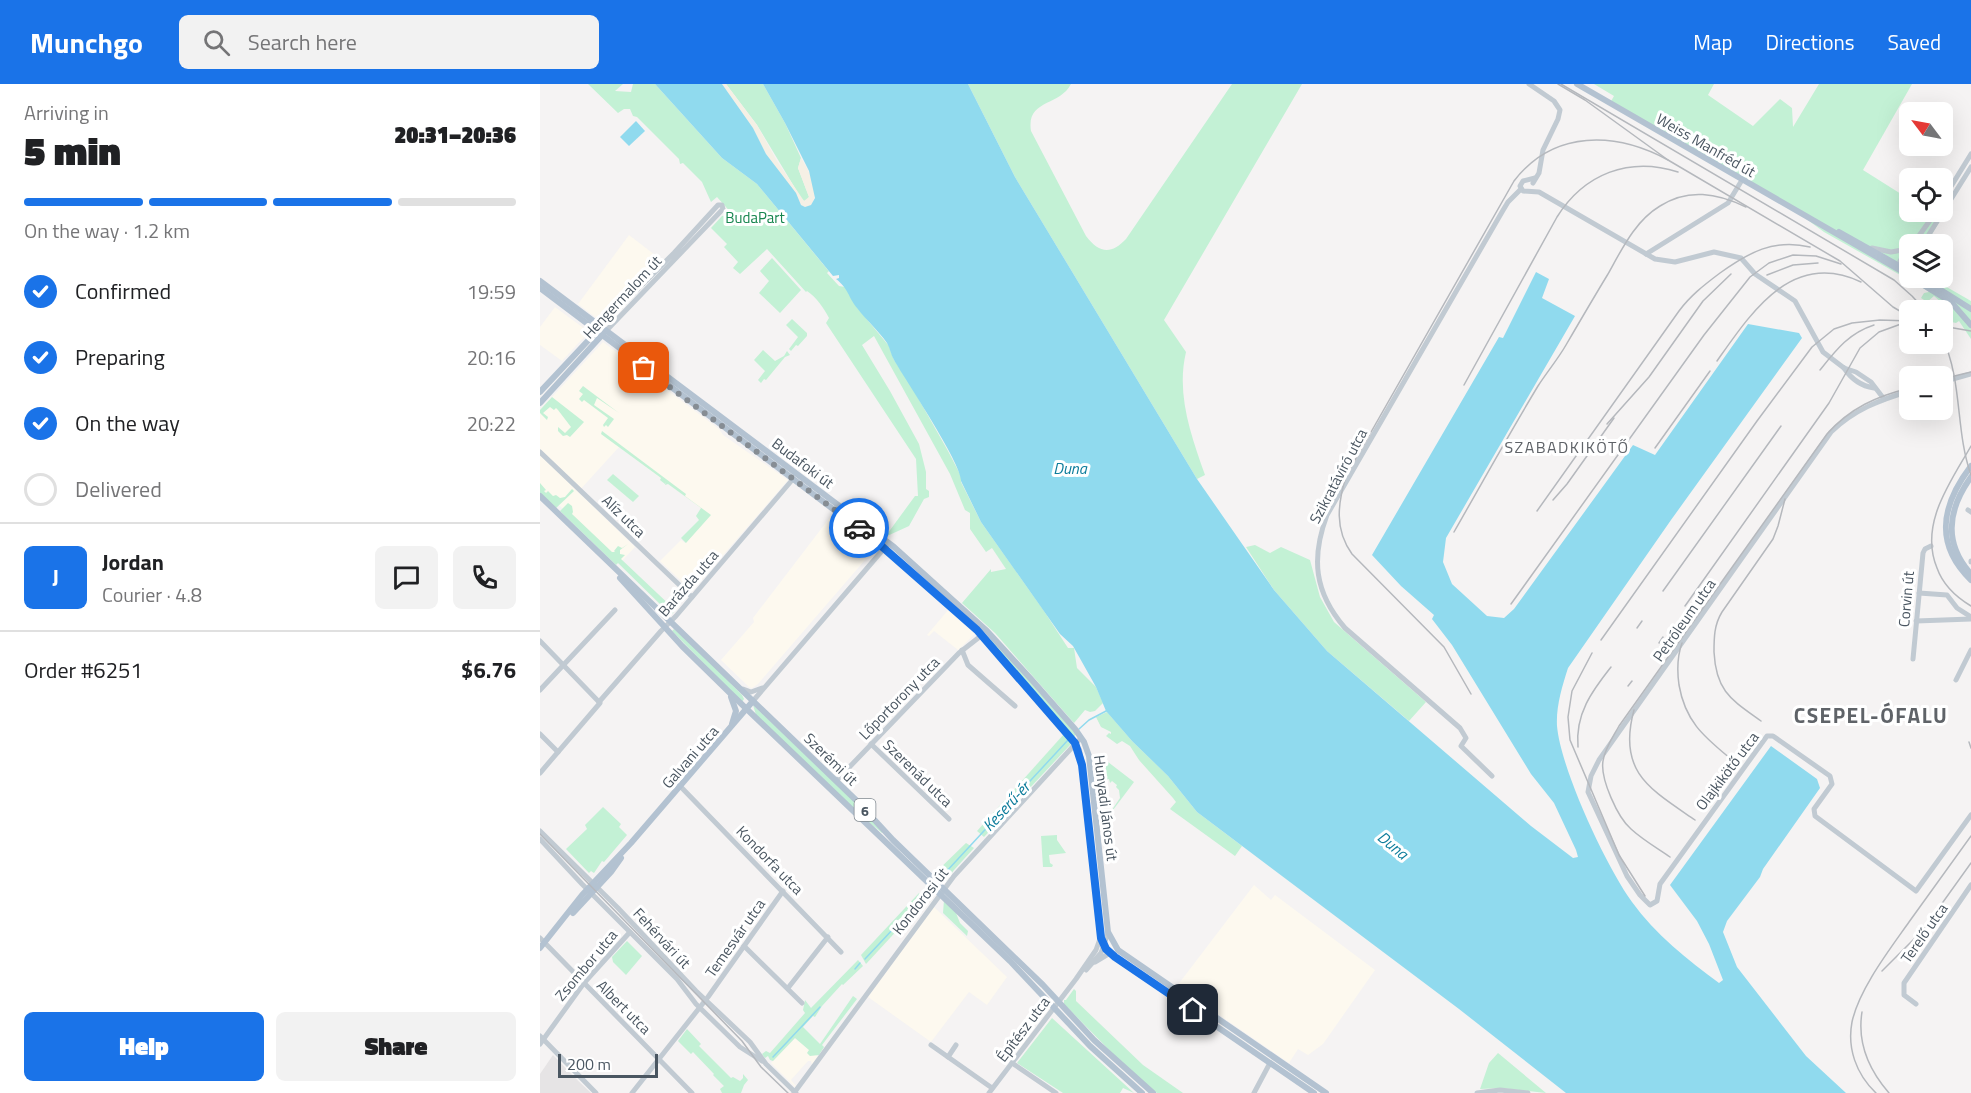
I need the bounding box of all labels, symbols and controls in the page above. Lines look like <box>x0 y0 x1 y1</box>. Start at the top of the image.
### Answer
search box <box>179 15 599 69</box>
text: Munchgo <box>30 21 143 64</box>
text: Search here <box>248 25 357 59</box>
icon: search <box>200 26 233 59</box>
text: Map <box>1693 26 1733 58</box>
text: Directions <box>1766 26 1855 58</box>
text: Saved <box>1888 26 1941 58</box>
text: Arriving in <box>24 97 109 128</box>
north arrow <box>1899 102 1953 156</box>
map controls <box>1899 102 1953 420</box>
street label: Weiss Manfréd út <box>1652 107 1761 183</box>
text: 20:31–20:36 <box>394 118 516 152</box>
text: 5 min <box>24 121 121 180</box>
button: locate <box>1899 168 1953 222</box>
park label: BudaPart <box>725 206 785 229</box>
text: On the way · 1.2 km <box>24 215 190 246</box>
button: layers <box>1899 234 1953 288</box>
street label: Hengermalom út <box>577 250 667 344</box>
text: Confirmed <box>75 274 171 308</box>
icon: check <box>24 275 57 308</box>
text: 19:59 <box>467 276 516 307</box>
button: + <box>1899 300 1953 354</box>
text: Preparing <box>75 340 165 374</box>
icon: check <box>24 341 57 374</box>
text: 20:16 <box>467 342 516 373</box>
pin <box>618 342 669 393</box>
icon: bag <box>627 351 660 384</box>
button: − <box>1899 366 1953 420</box>
text: On the way <box>75 406 180 440</box>
icon: check <box>24 407 57 440</box>
text: 20:22 <box>467 408 516 439</box>
street label: Szikratávíró utca <box>1303 424 1373 528</box>
street label: Budafoki út <box>767 432 839 494</box>
district label: SZABADKIKÖTŐ <box>1504 435 1630 459</box>
water label: Duna <box>1053 456 1088 480</box>
text: Delivered <box>75 472 162 506</box>
street label: Alíz utca <box>597 489 651 543</box>
courier <box>829 498 889 558</box>
icon: car <box>843 512 876 545</box>
street label: Barázda utca <box>652 544 724 622</box>
text: Jordan <box>102 545 164 579</box>
button: chat <box>375 546 438 609</box>
button: phone <box>453 546 516 609</box>
text: J <box>52 560 59 594</box>
street label: Corvin út <box>1892 569 1920 628</box>
street label: Petróleum utca <box>1647 573 1721 666</box>
text: Courier · 4.8 <box>102 579 202 610</box>
street label: Lőportorony utca <box>853 651 945 745</box>
text: Order #6251 <box>24 653 143 687</box>
text: $6.76 <box>461 653 516 687</box>
district label: CSEPEL-ÓFALU <box>1794 699 1948 731</box>
street label: Galvani utca <box>656 720 724 794</box>
street label: Olajkikötő utca <box>1690 726 1765 815</box>
street label: Szerémi út <box>799 727 864 791</box>
street label: Szerenád utca <box>878 734 958 813</box>
street label: Hunyadi János út <box>1088 754 1124 863</box>
water label: Keserű-ér <box>977 774 1037 836</box>
road number: 6 <box>854 799 876 821</box>
street label: Kondorfa utca <box>731 820 809 900</box>
water label: Duna <box>1372 825 1414 866</box>
street label: Kondorosi út <box>886 862 954 940</box>
street label: Temesvár utca <box>699 894 771 982</box>
street label: Terelő utca <box>1895 898 1953 968</box>
street label: Fehérvári út <box>628 902 697 974</box>
street label: Zsombor utca <box>549 924 623 1006</box>
street label: Albert utca <box>592 975 657 1040</box>
pin <box>1167 984 1218 1035</box>
street label: Építész utca <box>991 991 1056 1067</box>
icon: home <box>1176 993 1209 1026</box>
button: Help <box>24 1012 264 1081</box>
button: Share <box>276 1012 516 1081</box>
scale bar <box>558 1051 658 1078</box>
text: 200 m <box>567 1052 611 1076</box>

